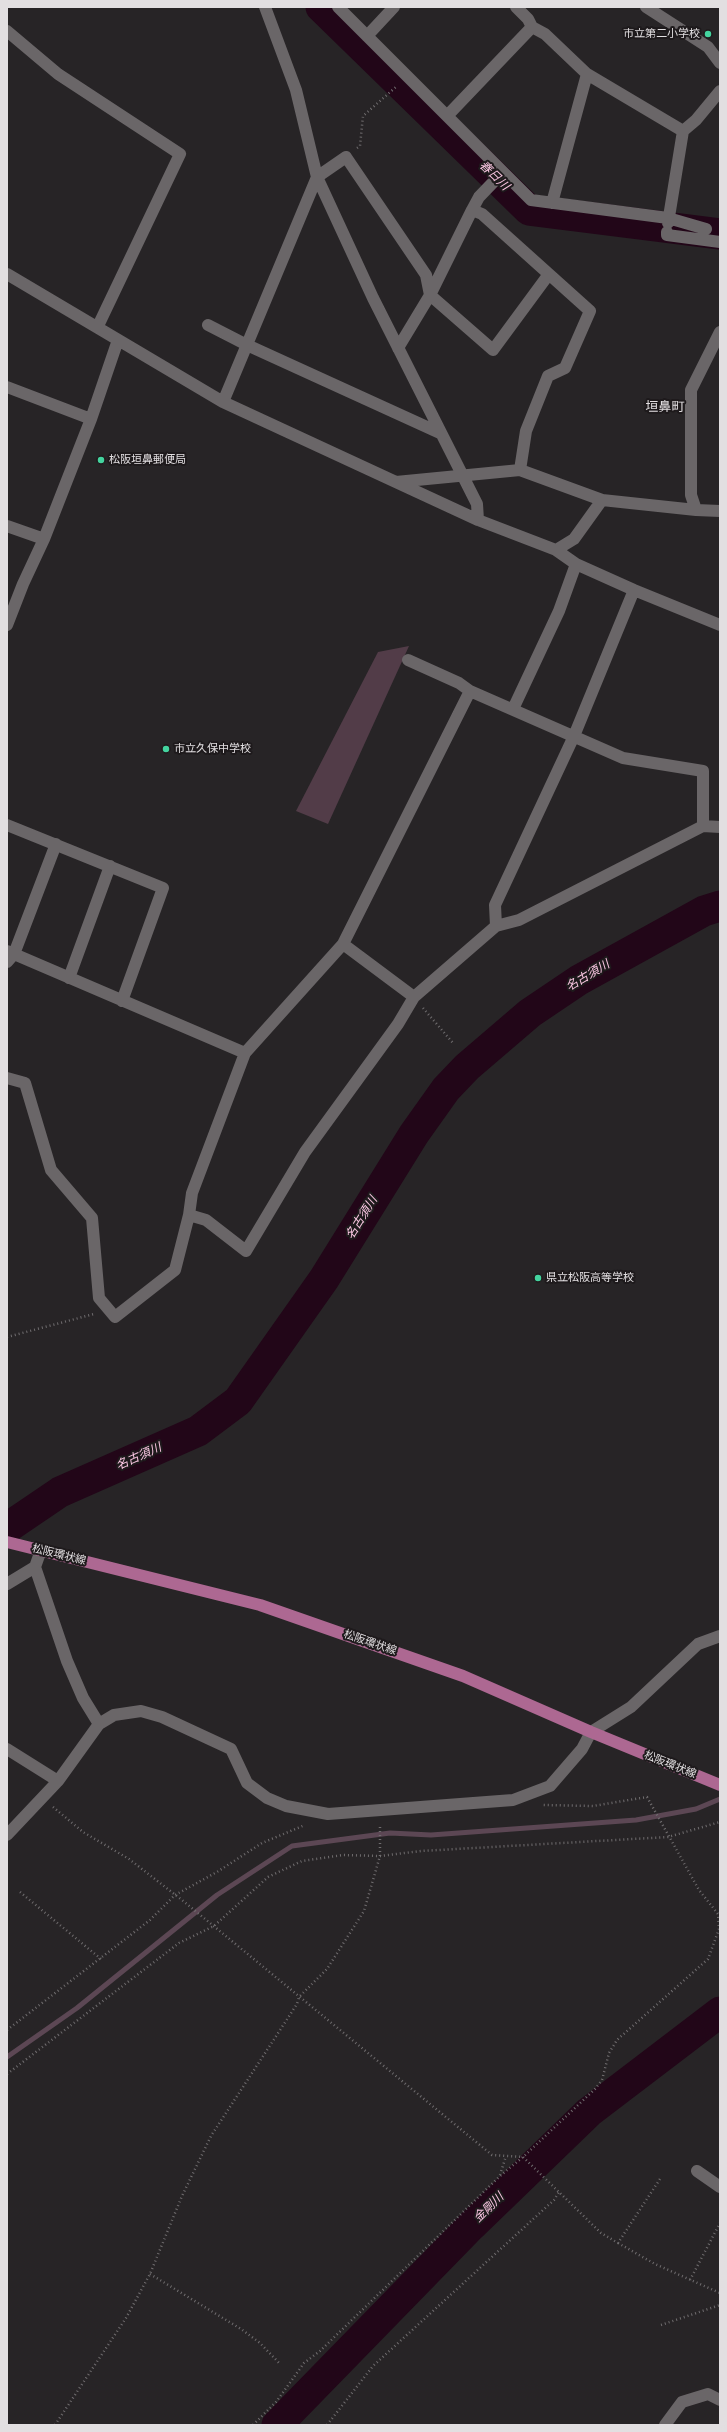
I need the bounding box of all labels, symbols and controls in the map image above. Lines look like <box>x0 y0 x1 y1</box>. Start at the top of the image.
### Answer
place label: 市立第二小学校 <box>623 27 700 41</box>
marker: 市立第二小学校 <box>703 29 713 39</box>
water label: 春日川 <box>476 158 512 194</box>
district label: 垣鼻町 <box>646 400 684 416</box>
place label: 松阪垣鼻郵便局 <box>109 453 186 467</box>
marker: 松阪垣鼻郵便局 <box>96 455 106 465</box>
place label: 市立久保中学校 <box>174 742 251 756</box>
marker: 市立久保中学校 <box>161 744 171 754</box>
water label: 名古須川 <box>564 957 612 995</box>
water label: 名古須川 <box>343 1194 381 1242</box>
place label: 県立松阪高等学校 <box>546 1271 634 1285</box>
marker: 県立松阪高等学校 <box>533 1273 543 1283</box>
water label: 名古須川 <box>114 1441 164 1473</box>
street label: 松阪環状線 <box>31 1542 87 1568</box>
street label: 松阪環状線 <box>342 1628 398 1658</box>
street label: 松阪環状線 <box>642 1749 698 1781</box>
water label: 金剛川 <box>471 2190 507 2226</box>

